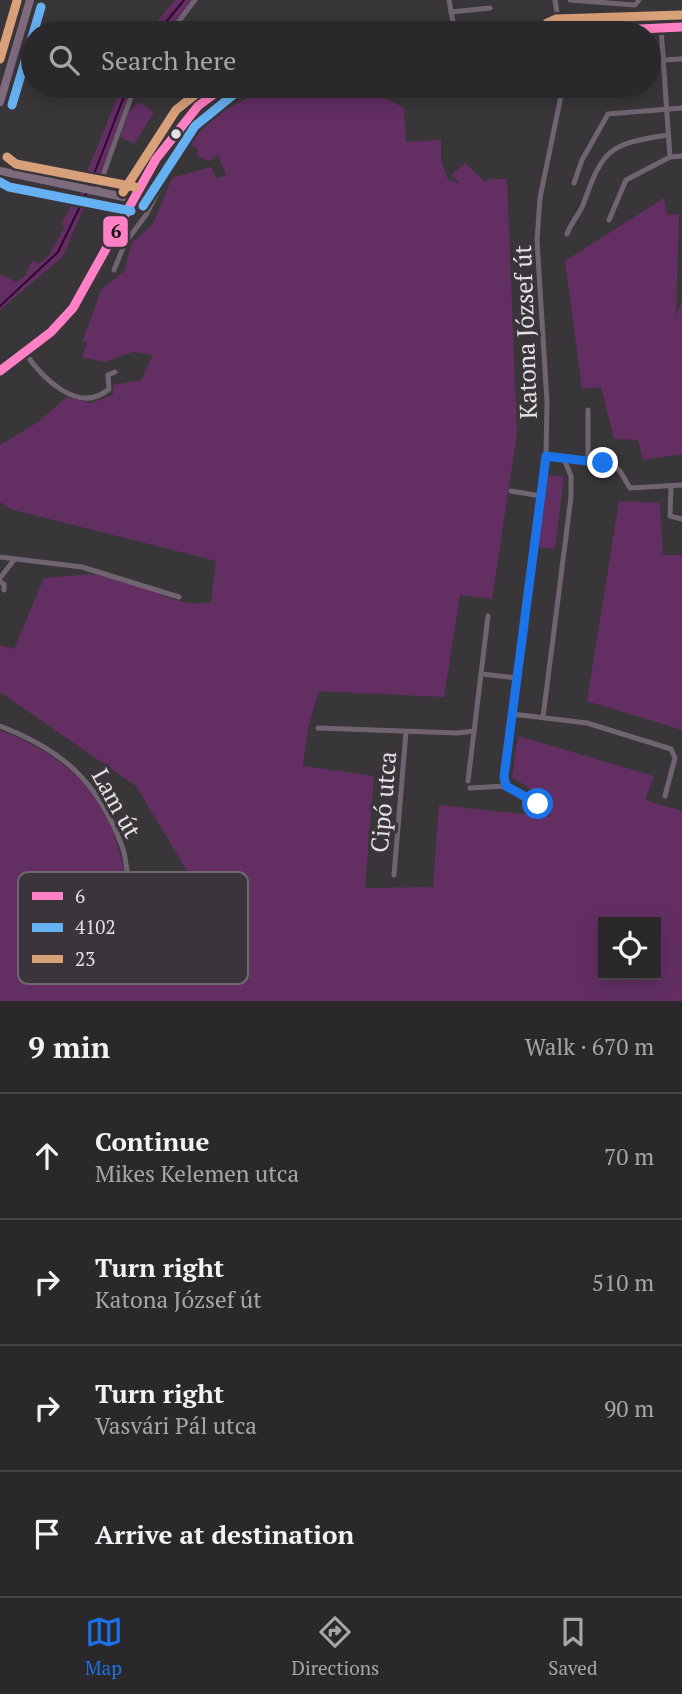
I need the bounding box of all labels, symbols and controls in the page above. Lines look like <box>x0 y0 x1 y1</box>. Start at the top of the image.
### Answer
search box <box>21 21 661 98</box>
icon: search <box>45 41 83 79</box>
text: Search here <box>101 43 236 77</box>
unlabelled marker <box>169 127 183 141</box>
line badge: 6 <box>102 215 129 248</box>
text: 6 <box>111 218 122 243</box>
street label: Katona József út <box>506 244 544 420</box>
route end <box>587 447 618 478</box>
street label: Cipó utca <box>363 750 403 854</box>
street label: Lam út <box>85 763 149 843</box>
route start <box>522 788 553 819</box>
legend <box>18 872 248 984</box>
text: 6 <box>75 883 85 908</box>
text: 4102 <box>75 914 116 939</box>
map controls <box>598 917 661 980</box>
button: locate <box>598 917 661 980</box>
text: 23 <box>75 946 95 971</box>
text: 9 min <box>28 1027 110 1067</box>
text: Walk · 670 m <box>525 1031 654 1062</box>
text: Continue <box>95 1124 209 1158</box>
icon: ahead <box>28 1137 66 1175</box>
text: 70 m <box>604 1141 654 1172</box>
text: Mikes Kelemen utca <box>95 1158 299 1189</box>
text: Turn right <box>95 1250 224 1284</box>
icon: right <box>28 1263 66 1301</box>
text: 510 m <box>592 1267 654 1298</box>
text: Katona József út <box>95 1284 262 1315</box>
text: Turn right <box>95 1376 224 1410</box>
icon: right <box>28 1389 66 1427</box>
text: 90 m <box>604 1393 654 1424</box>
text: Vasvári Pál utca <box>95 1410 257 1441</box>
icon: arrive <box>28 1515 66 1553</box>
text: Arrive at destination <box>95 1517 354 1551</box>
tab: Map <box>85 1613 123 1680</box>
tab: Directions <box>292 1613 379 1680</box>
tab: Saved <box>548 1613 597 1680</box>

